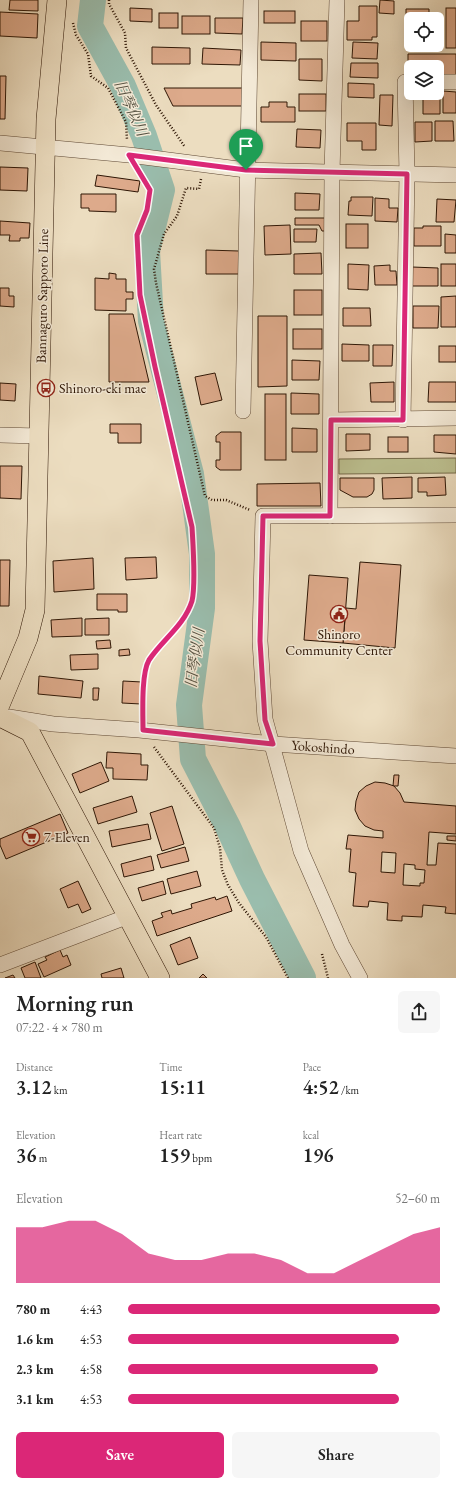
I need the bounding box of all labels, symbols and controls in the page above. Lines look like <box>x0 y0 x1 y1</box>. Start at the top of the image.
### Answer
map controls <box>404 12 444 100</box>
button: locate <box>404 12 444 52</box>
button: layers <box>404 60 444 100</box>
water label: 旧琴似川 <box>111 77 153 141</box>
pin <box>229 129 263 170</box>
icon: arrive <box>235 135 257 157</box>
street label: Bannaguro Sapporo Line <box>32 228 52 363</box>
bus stop icon: Shinoro-eki mae <box>36 378 56 398</box>
place label: Shinoro-eki mae <box>59 379 147 397</box>
public building icon: Shinoro Community Center <box>329 604 349 624</box>
water label: 旧琴似川 <box>181 625 208 689</box>
place label: Shinoro Community Center <box>285 625 393 659</box>
street label: Yokoshindo <box>291 736 355 758</box>
supermarket icon: 7-Eleven <box>21 827 41 847</box>
place label: 7-Eleven <box>44 828 91 846</box>
text: Morning run <box>16 989 134 1018</box>
button: share <box>398 991 440 1033</box>
text: 07:22 · 4 × 780 m <box>16 1019 103 1036</box>
text: Distance <box>16 1060 53 1074</box>
text: Time <box>159 1060 182 1074</box>
text: Pace <box>303 1060 321 1074</box>
text: 3.12 <box>16 1074 52 1100</box>
text: 15:11 <box>159 1074 206 1100</box>
text: 4:52 <box>303 1074 339 1100</box>
text: km <box>52 1083 68 1097</box>
text: /km <box>339 1083 359 1097</box>
text: Elevation <box>16 1128 56 1142</box>
text: Heart rate <box>159 1128 202 1142</box>
text: kcal <box>303 1128 319 1142</box>
text: 36 <box>16 1142 37 1168</box>
text: 159 <box>159 1142 190 1168</box>
text: 196 <box>303 1142 333 1168</box>
text: m <box>37 1151 47 1165</box>
text: bpm <box>190 1151 212 1165</box>
text: Elevation <box>16 1190 63 1207</box>
text: 52–60 m <box>395 1190 440 1207</box>
text: 780 m <box>16 1301 50 1318</box>
text: 4:43 <box>80 1301 102 1318</box>
text: 1.6 km <box>16 1331 54 1348</box>
text: 4:53 <box>80 1331 102 1348</box>
text: 2.3 km <box>16 1361 54 1378</box>
text: 4:58 <box>80 1361 102 1378</box>
text: 3.1 km <box>16 1391 54 1408</box>
text: 4:53 <box>80 1391 102 1408</box>
button: Save <box>16 1432 224 1478</box>
button: Share <box>232 1432 440 1478</box>

